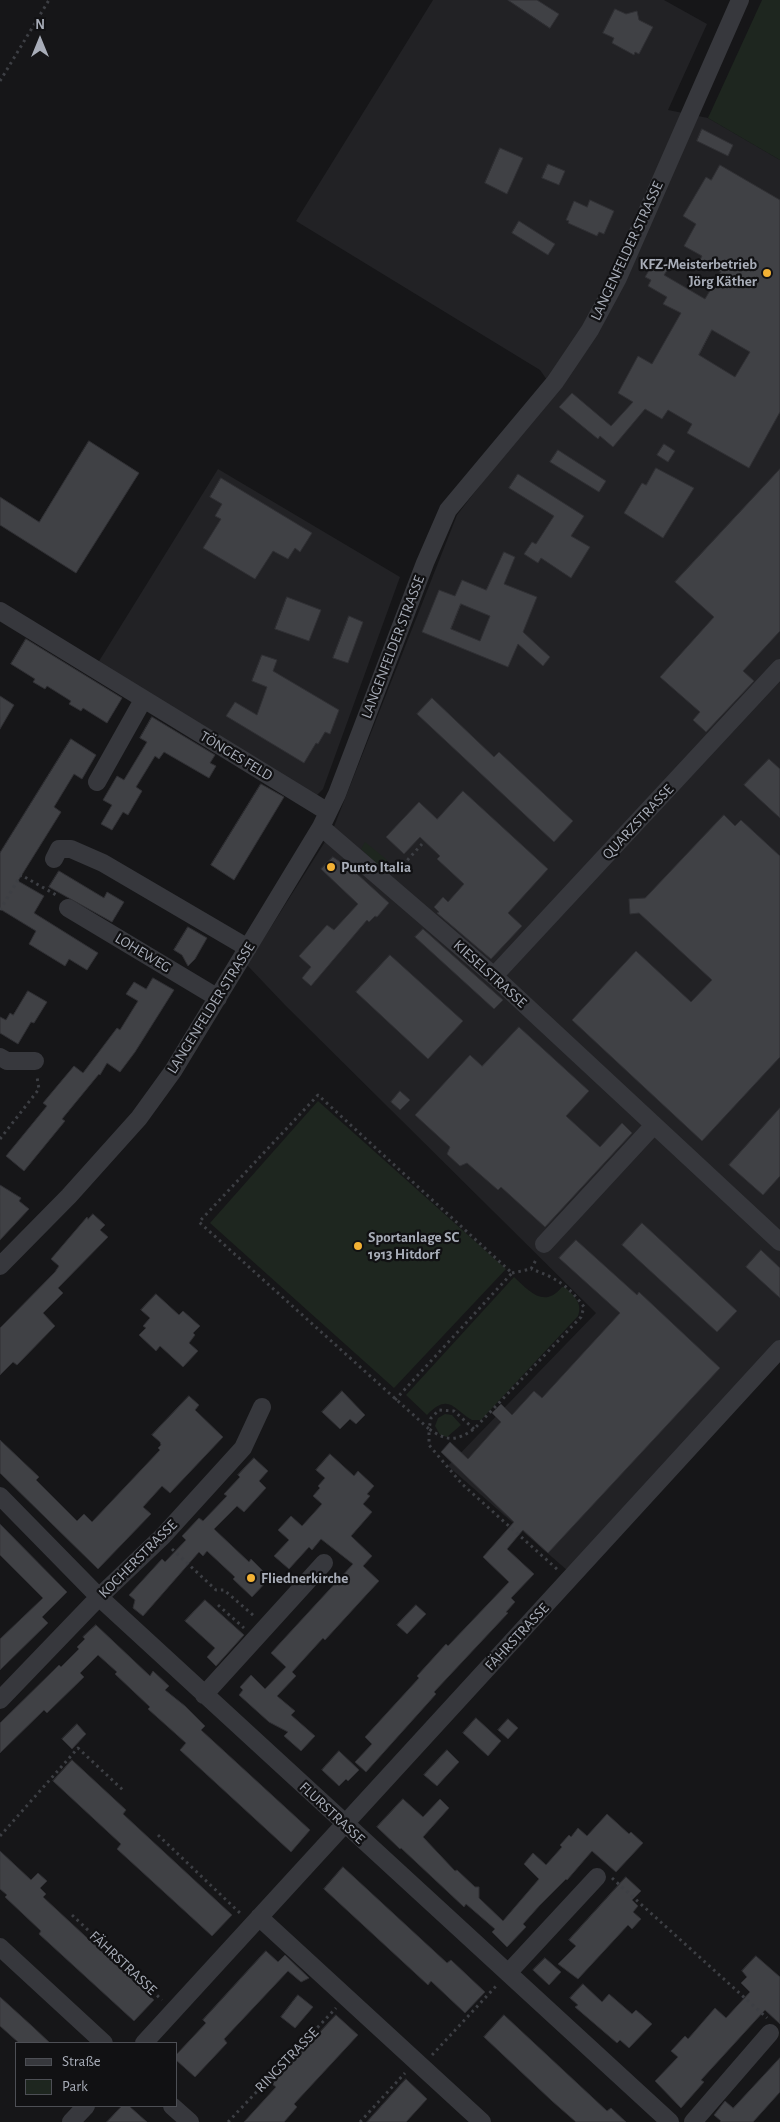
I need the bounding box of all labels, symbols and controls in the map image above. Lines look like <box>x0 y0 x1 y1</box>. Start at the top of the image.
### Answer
north arrow <box>15 15 65 65</box>
text: N <box>35 18 45 32</box>
street label: LANGENFELDER STRASSE <box>587 178 667 324</box>
place label: KFZ-Meisterbetrieb Jörg Käther <box>639 255 757 290</box>
marker: KFZ-Meisterbetrieb Jörg Käther <box>761 267 773 279</box>
street label: LANGENFELDER STRASSE <box>357 573 429 721</box>
street label: TÖNGES FELD <box>196 727 276 785</box>
street label: QUARZSTRASSE <box>599 781 677 863</box>
place label: Punto Italia <box>341 858 411 876</box>
marker: Punto Italia <box>325 861 337 873</box>
street label: LOHEWEG <box>112 929 174 977</box>
street label: KIESELSTRASSE <box>450 936 530 1012</box>
street label: LANGENFELDER STRASSE <box>163 939 259 1077</box>
place label: Sportanlage SC 1913 Hitdorf <box>368 1228 459 1263</box>
marker: Sportanlage SC 1913 Hitdorf <box>352 1240 364 1252</box>
street label: KOCHERSTRASSE <box>95 1516 181 1602</box>
place label: Fliednerkirche <box>261 1569 348 1587</box>
marker: Fliednerkirche <box>245 1572 257 1584</box>
street label: FÄHRSTRASSE <box>481 1599 553 1675</box>
street label: FLURSTRASSE <box>295 1778 369 1848</box>
street label: FÄHRSTRASSE <box>85 1927 161 1999</box>
street label: RINGSTRASSE <box>251 2024 323 2096</box>
legend <box>15 2042 178 2107</box>
text: Straße <box>62 2054 101 2069</box>
text: Park <box>62 2079 88 2094</box>

